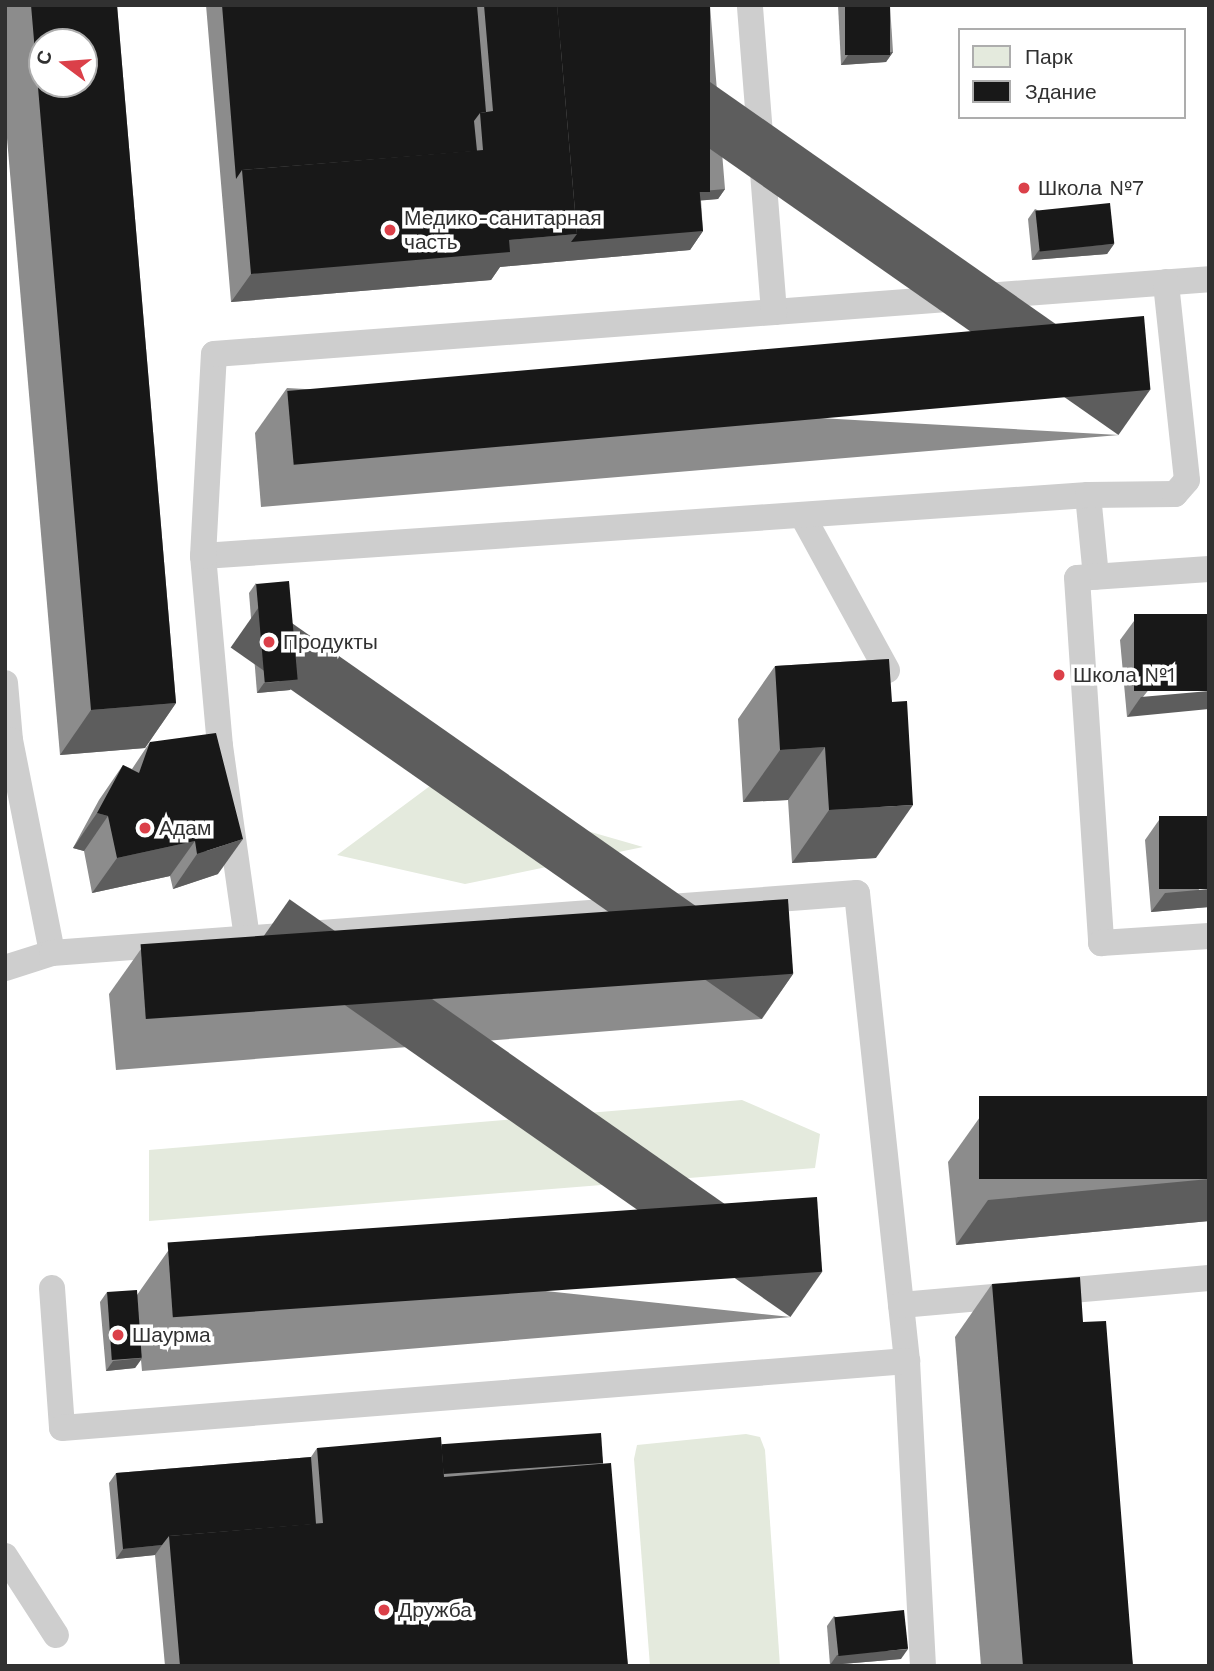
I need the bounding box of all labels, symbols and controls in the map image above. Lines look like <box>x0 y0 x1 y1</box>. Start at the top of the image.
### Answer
north arrow <box>28 28 98 98</box>
legend <box>958 28 1186 119</box>
text: Парк <box>1025 44 1073 69</box>
text: С <box>31 48 57 67</box>
text: Здание <box>1025 79 1097 104</box>
place label: Школа №7 <box>1038 175 1144 201</box>
marker: Школа №7 <box>1016 180 1032 196</box>
place label: Медико-санитарная часть <box>404 205 602 255</box>
marker: Медико-санитарная часть <box>382 222 398 238</box>
place label: Продукты <box>283 629 378 655</box>
marker: Продукты <box>261 634 277 650</box>
place label: Школа №1 <box>1073 662 1175 688</box>
marker: Школа №1 <box>1051 667 1067 683</box>
place label: Адам <box>159 815 211 841</box>
marker: Адам <box>137 820 153 836</box>
place label: Шаурма <box>132 1322 211 1348</box>
marker: Шаурма <box>110 1327 126 1343</box>
place label: Дружба <box>398 1597 472 1623</box>
marker: Дружба <box>376 1602 392 1618</box>

